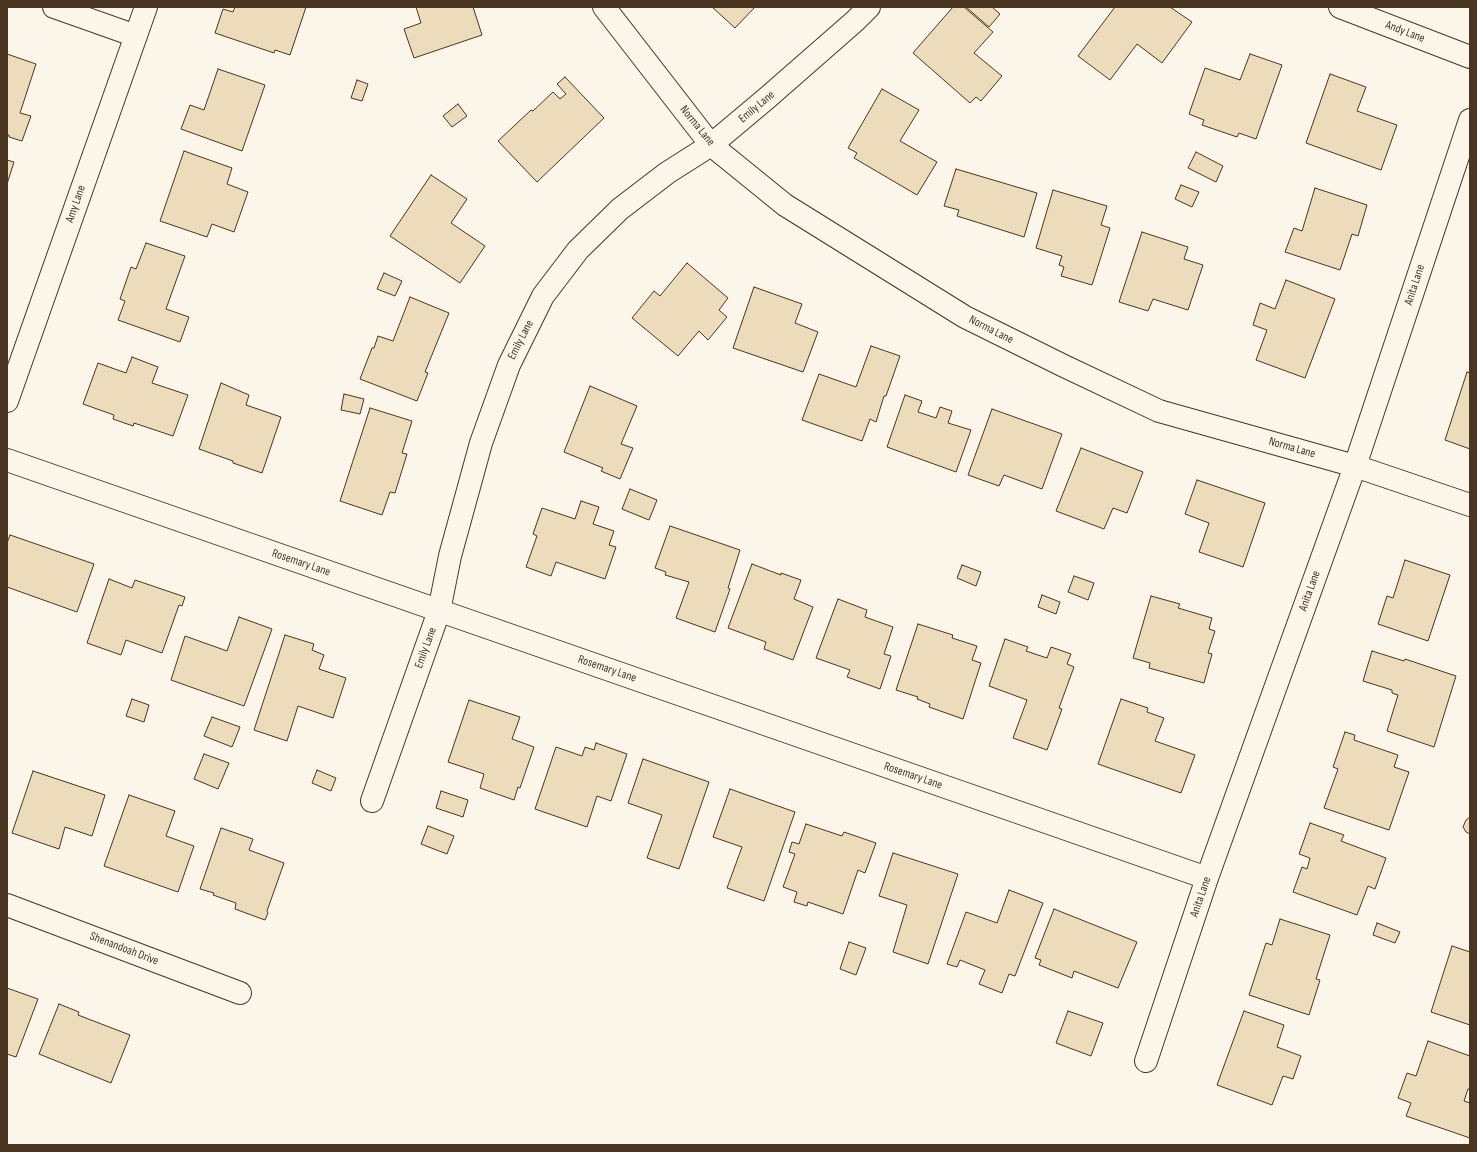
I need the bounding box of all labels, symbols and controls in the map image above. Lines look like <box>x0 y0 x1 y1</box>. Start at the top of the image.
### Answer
street label: Andy Lane <box>1383 18 1427 46</box>
street label: Emily Lane <box>736 88 778 126</box>
street label: Norma Lane <box>676 103 718 149</box>
street label: Amy Lane <box>63 183 89 225</box>
street label: Anita Lane <box>1402 263 1428 307</box>
street label: Norma Lane <box>966 313 1016 347</box>
street label: Emily Lane <box>505 318 537 362</box>
street label: Norma Lane <box>1267 434 1317 462</box>
street label: Rosemary Lane <box>270 546 332 580</box>
street label: Anita Lane <box>1296 569 1324 613</box>
street label: Emily Lane <box>412 625 440 671</box>
street label: Rosemary Lane <box>576 652 638 686</box>
street label: Rosemary Lane <box>882 759 944 793</box>
street label: Anita Lane <box>1187 875 1215 919</box>
street label: Shenandoah Drive <box>88 929 160 969</box>

